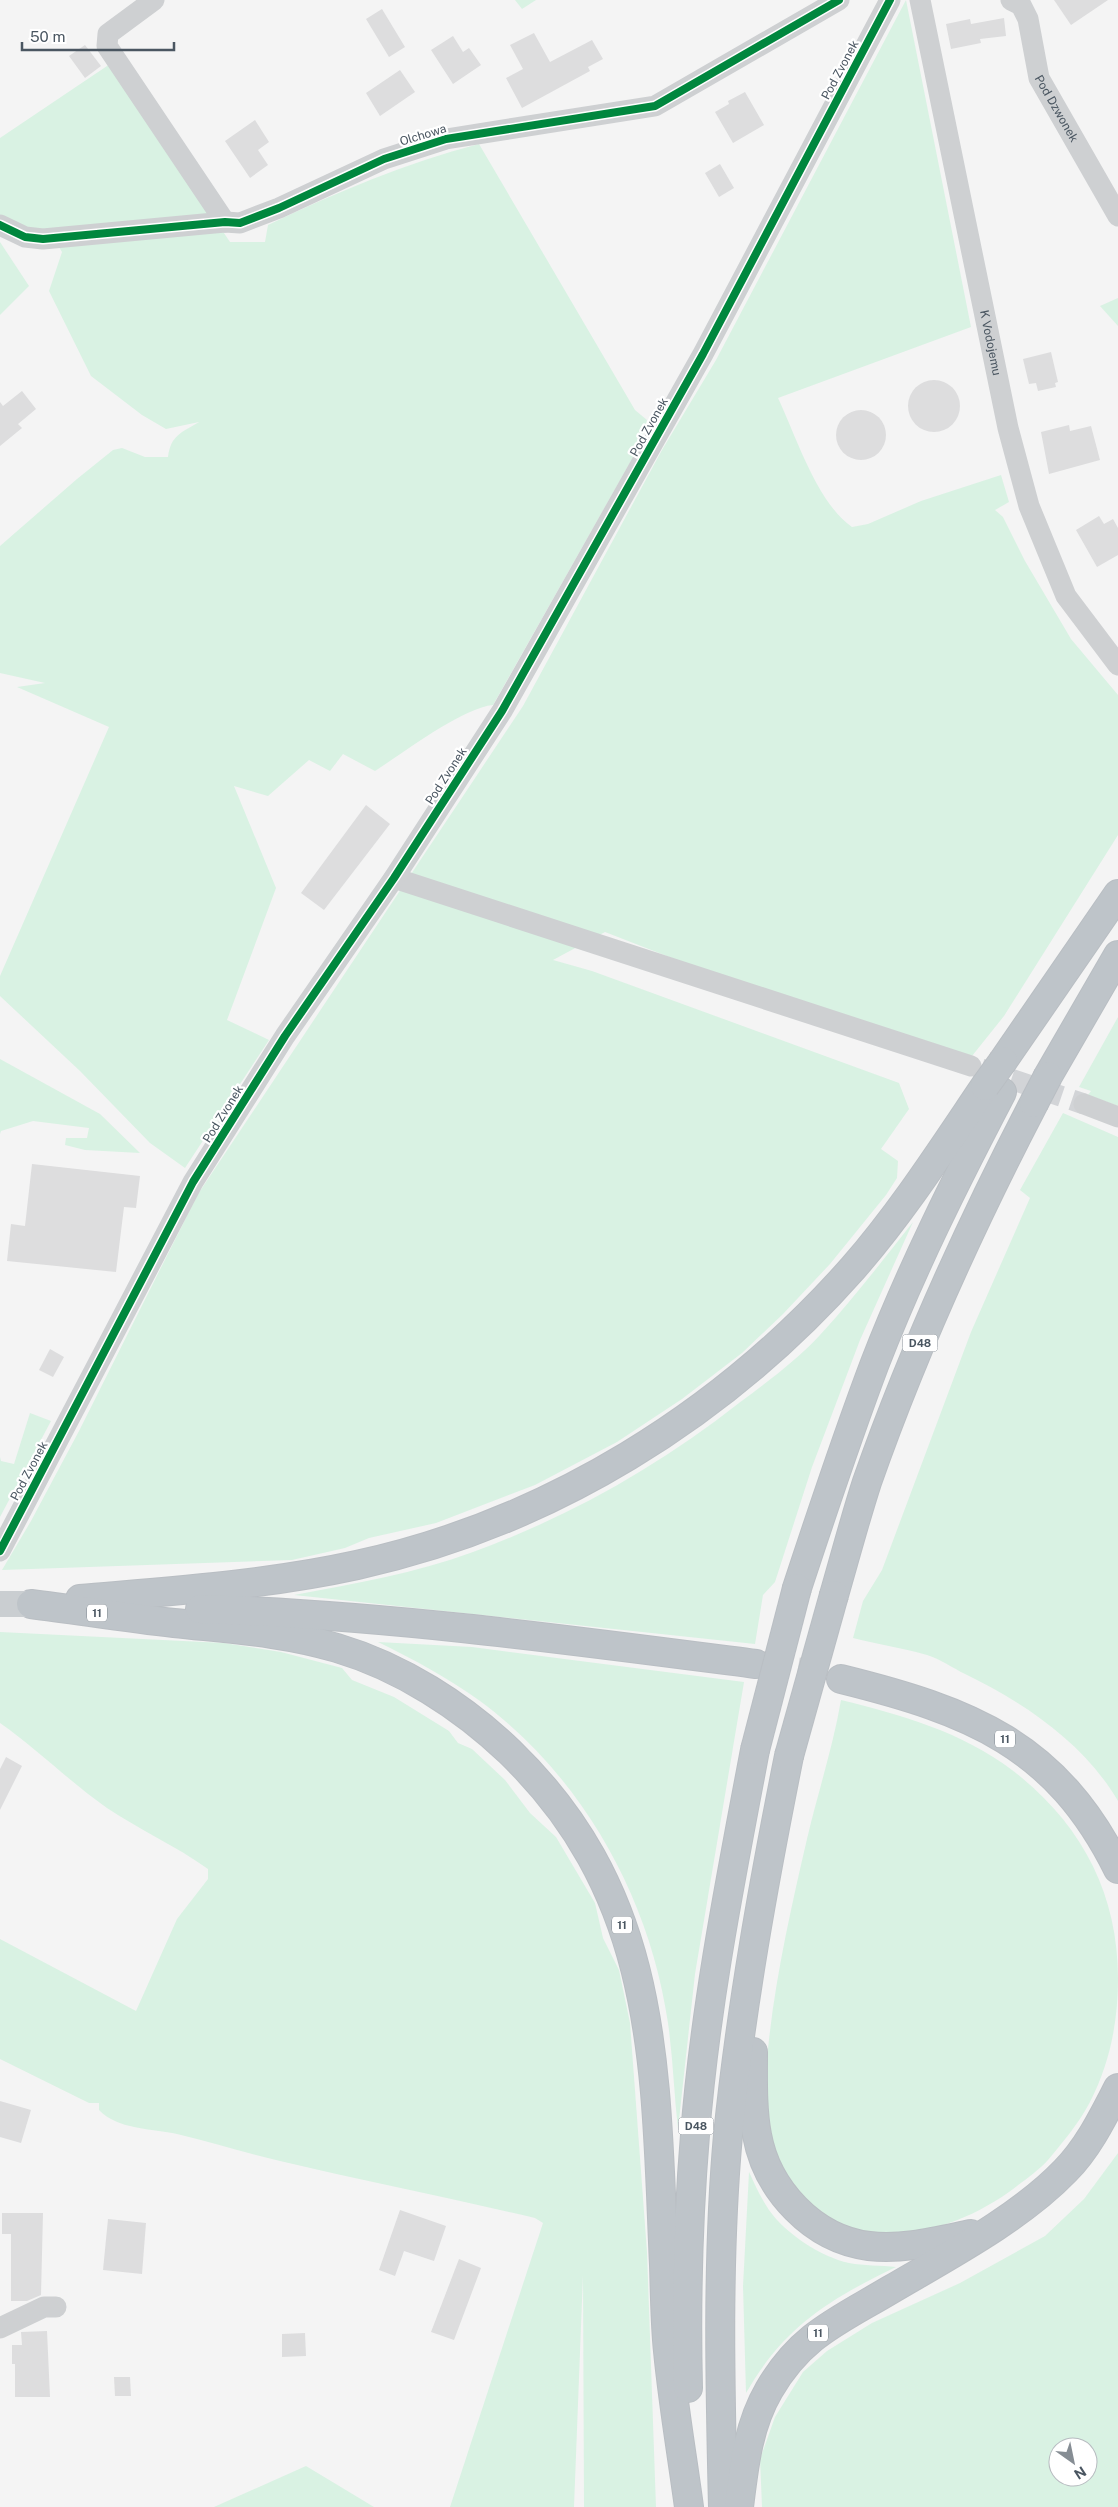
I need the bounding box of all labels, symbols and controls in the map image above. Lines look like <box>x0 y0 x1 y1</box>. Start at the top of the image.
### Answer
scale bar <box>22 20 175 52</box>
text: 50 m <box>30 28 65 45</box>
street label: Pod Zvonek <box>819 38 862 102</box>
street label: Pod Dzwonek <box>1032 72 1081 145</box>
street label: Olchowa <box>398 121 448 149</box>
street label: K Vodojemu <box>977 309 1004 377</box>
street label: Pod Zvonek <box>627 395 671 459</box>
street label: Pod Zvonek <box>422 745 470 807</box>
street label: Pod Zvonek <box>200 1082 246 1145</box>
road number: D48 <box>902 1335 938 1352</box>
street label: Pod Zvonek <box>8 1439 51 1503</box>
road number: 11 <box>87 1605 107 1622</box>
road number: 11 <box>995 1730 1015 1748</box>
road number: 11 <box>612 1916 632 1934</box>
road number: D48 <box>678 2118 714 2134</box>
road number: 11 <box>808 2324 828 2342</box>
north arrow <box>1048 2437 1098 2487</box>
text: N <box>1071 2463 1089 2483</box>

